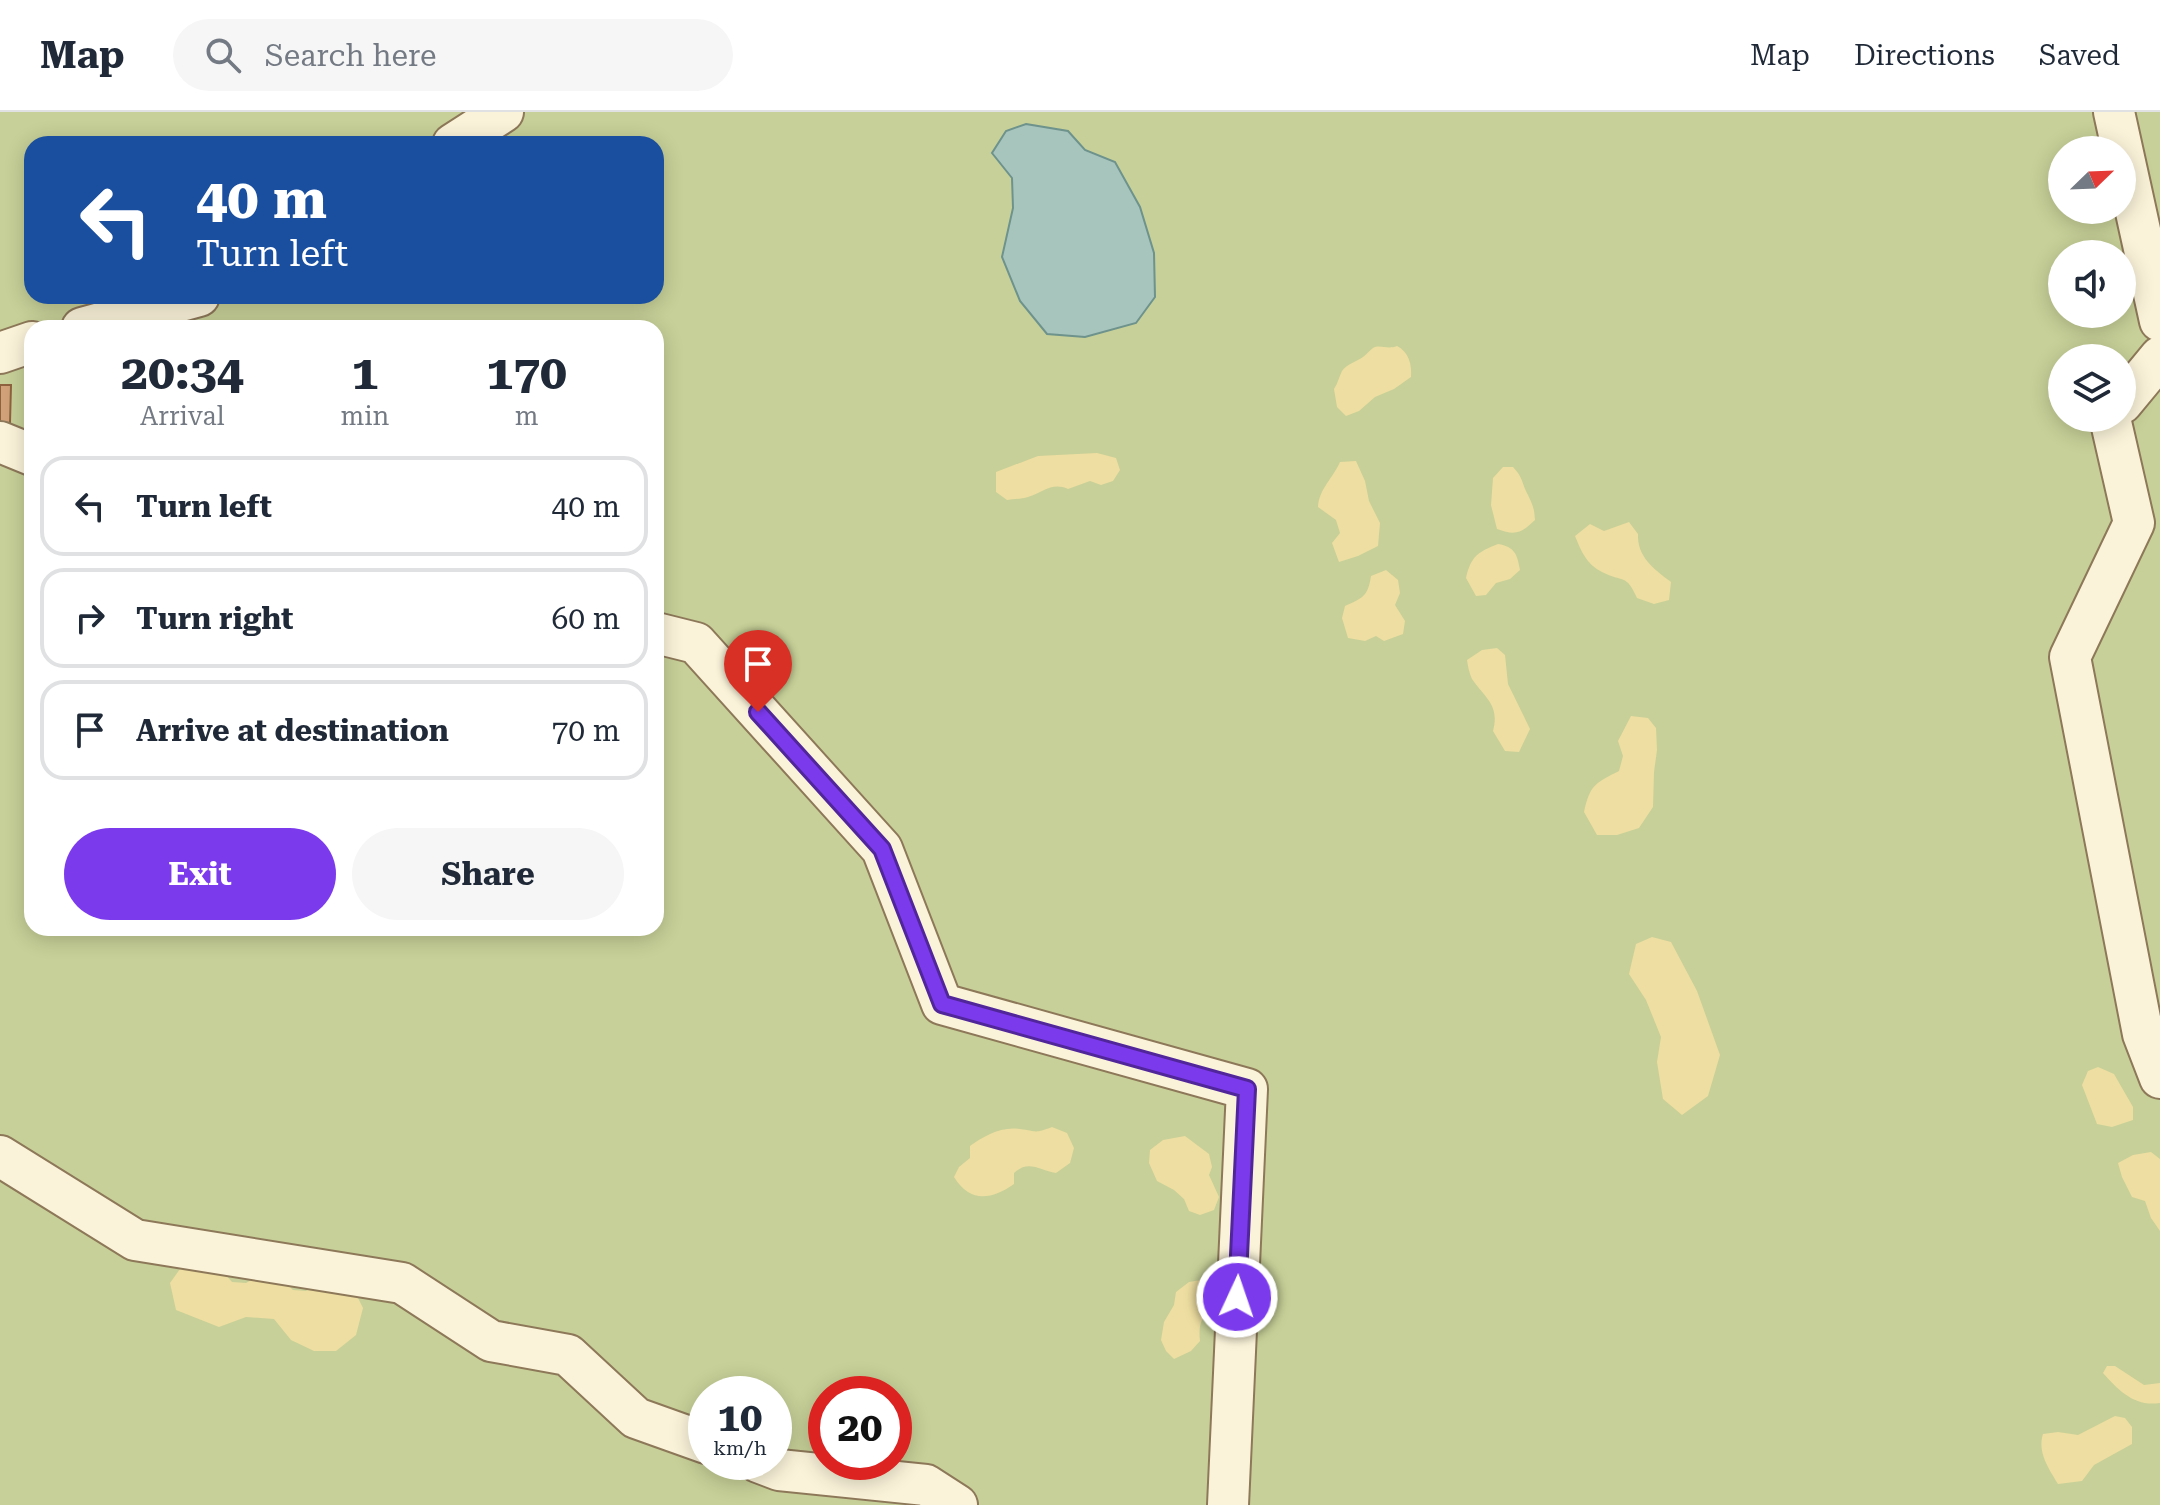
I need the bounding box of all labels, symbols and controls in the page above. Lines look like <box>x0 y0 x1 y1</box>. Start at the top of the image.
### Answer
search box <box>173 19 733 91</box>
text: Map <box>40 33 125 77</box>
icon: search <box>201 33 245 77</box>
text: Search here <box>265 38 437 73</box>
text: Map <box>1750 39 1810 72</box>
text: Directions <box>1854 39 1995 72</box>
text: Saved <box>2039 39 2120 72</box>
north arrow <box>2048 136 2136 224</box>
map controls <box>2048 136 2136 432</box>
text: 40 m <box>196 166 327 232</box>
icon: left <box>64 168 168 272</box>
text: Turn left <box>196 233 348 275</box>
button: sound <box>2048 240 2136 328</box>
button: layers <box>2048 344 2136 432</box>
text: 20:34 <box>121 345 244 401</box>
text: 1 <box>351 345 378 401</box>
text: 170 <box>486 345 567 401</box>
text: Arrival <box>140 401 225 431</box>
text: min <box>341 401 389 431</box>
text: m <box>515 401 539 431</box>
icon: left <box>68 484 112 528</box>
text: Turn left <box>136 489 272 524</box>
text: 40 m <box>551 489 620 524</box>
icon: right <box>68 596 112 640</box>
text: Turn right <box>136 601 293 636</box>
text: 60 m <box>551 601 620 636</box>
pin <box>724 630 792 712</box>
icon: arrive <box>736 642 780 686</box>
icon: arrive <box>68 708 112 752</box>
text: Arrive at destination <box>136 713 449 748</box>
text: 70 m <box>551 713 620 748</box>
button: Exit <box>64 828 336 920</box>
button: Share <box>352 828 624 920</box>
position arrow <box>1195 1255 1279 1339</box>
speed limit sign: 20 <box>808 1376 912 1480</box>
text: 10 <box>718 1394 762 1441</box>
text: km/h <box>713 1436 767 1460</box>

